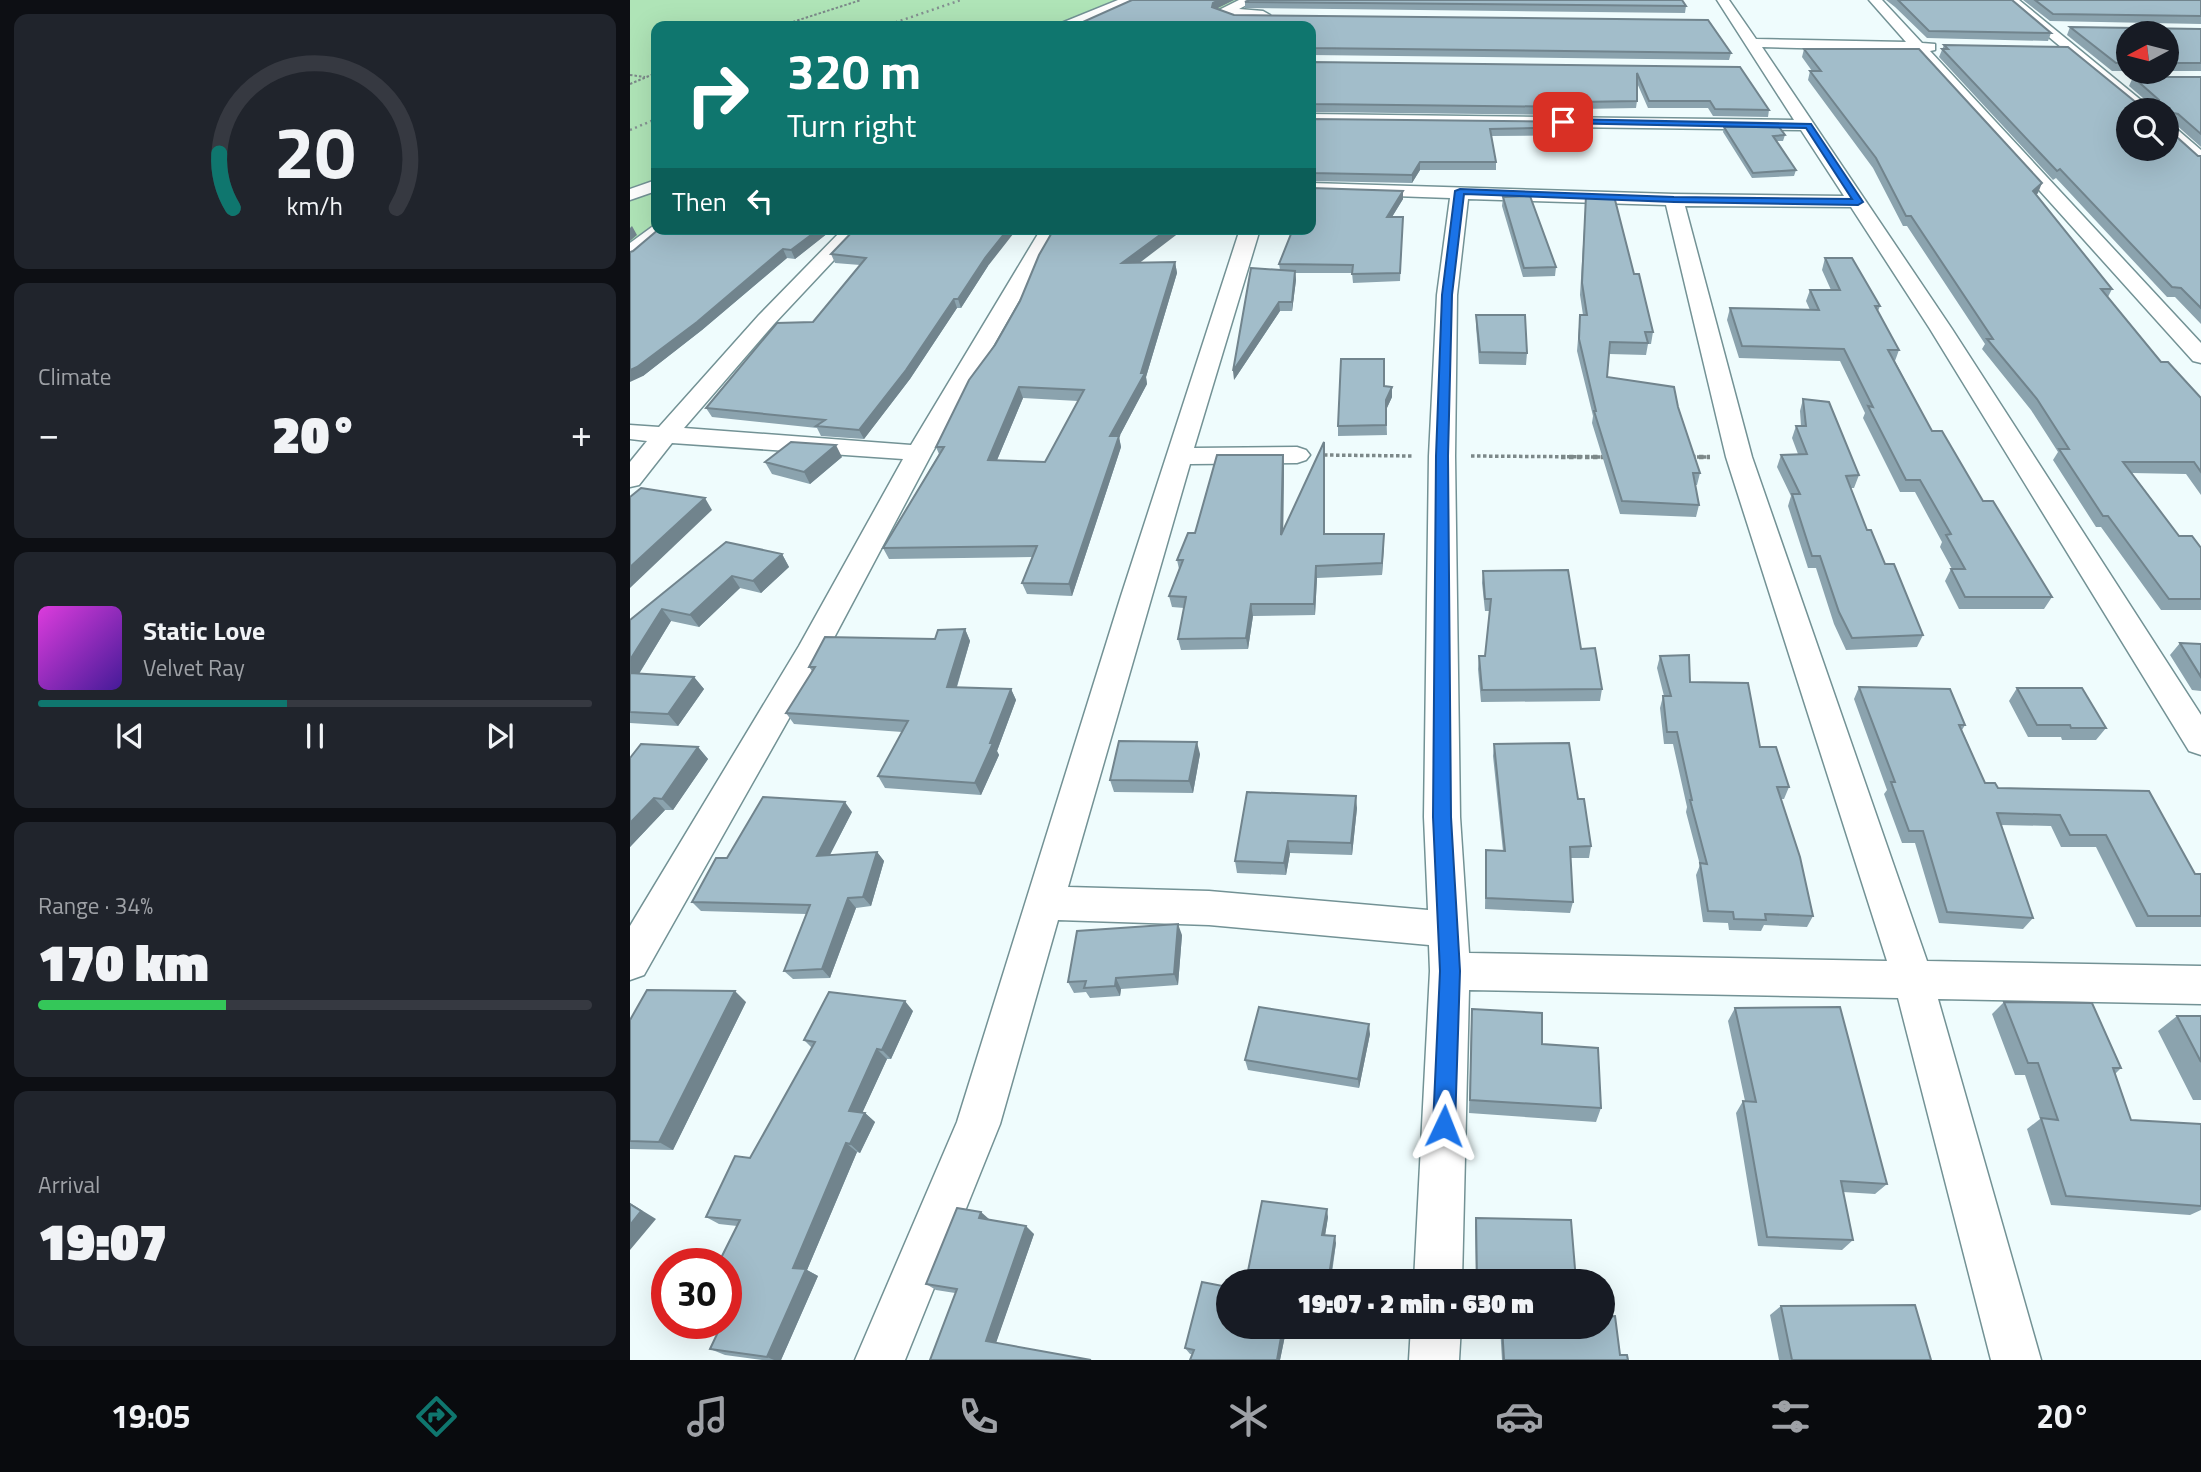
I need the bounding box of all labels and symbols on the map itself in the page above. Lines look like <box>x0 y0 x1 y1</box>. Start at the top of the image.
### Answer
north arrow <box>2116 21 2179 84</box>
pin <box>1533 92 1593 152</box>
position arrow <box>1407 1089 1481 1163</box>
speed limit sign: 30 <box>651 1248 742 1339</box>

